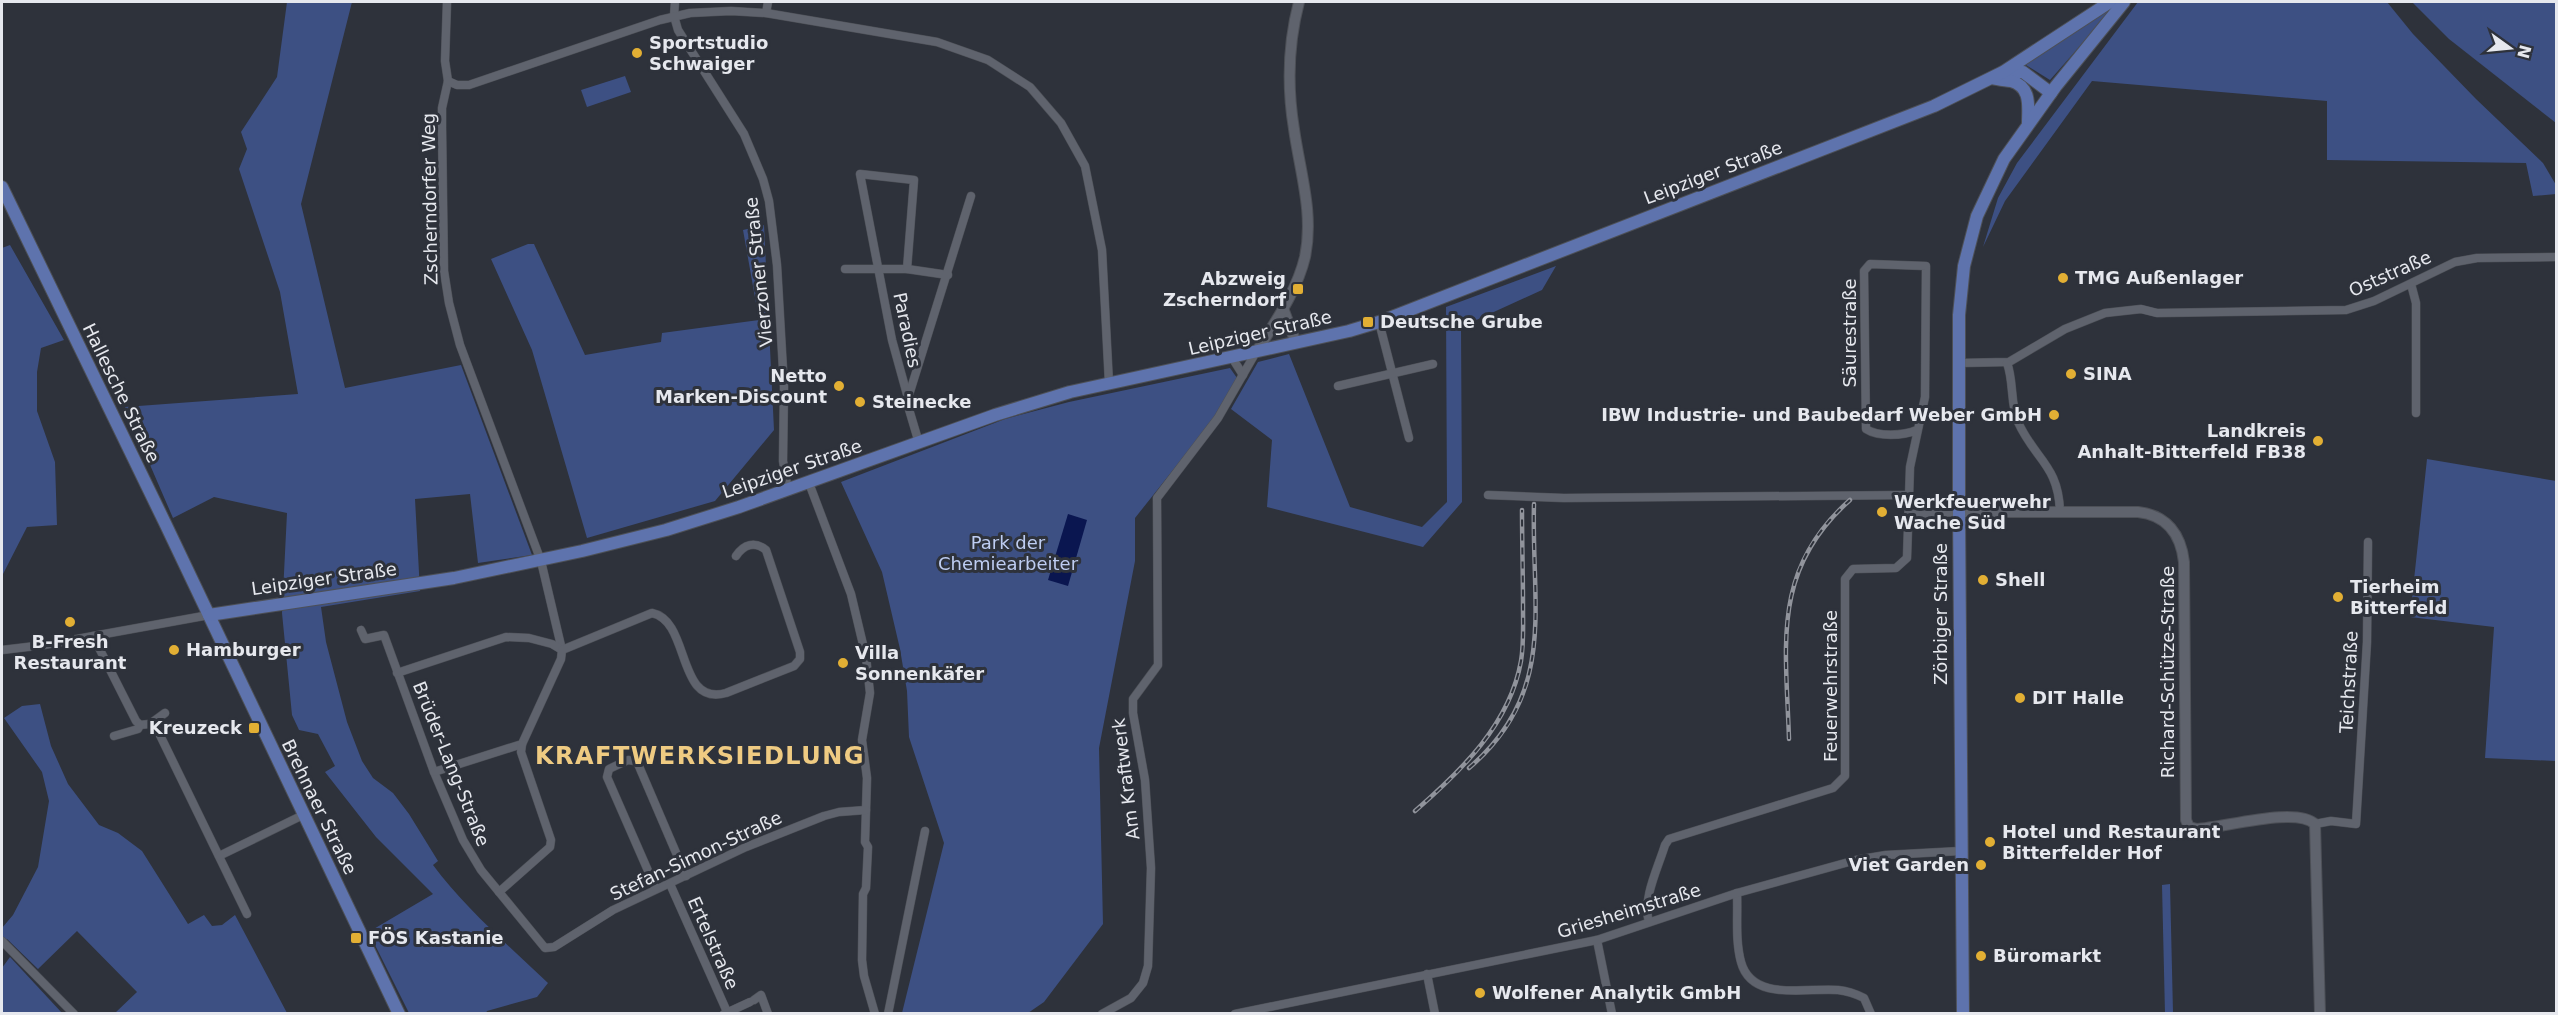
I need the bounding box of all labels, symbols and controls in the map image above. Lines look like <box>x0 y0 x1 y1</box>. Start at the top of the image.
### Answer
north arrow <box>2480 18 2540 78</box>
place label: Sportstudio Schwaiger <box>649 32 768 74</box>
text: N <box>2513 43 2535 61</box>
marker: Sportstudio Schwaiger <box>630 46 644 60</box>
street label: Zscherndorfer Weg <box>417 113 442 285</box>
street label: Leipziger Straße <box>1641 136 1785 209</box>
street label: Vierzoner Straße <box>740 196 777 348</box>
street label: Oststraße <box>2345 246 2434 301</box>
place label: TMG Außenlager <box>2075 267 2243 288</box>
place label: Abzweig Zscherndorf <box>1163 268 1286 310</box>
marker: TMG Außenlager <box>2056 271 2070 285</box>
street label: Säurestraße <box>1839 278 1860 388</box>
marker: Abzweig Zscherndorf <box>1291 282 1305 296</box>
street label: Paradies <box>889 290 926 369</box>
street label: Leipziger Straße <box>1186 306 1334 359</box>
place label: Deutsche Grube <box>1380 311 1543 332</box>
marker: Deutsche Grube <box>1361 315 1375 329</box>
street label: Hallesche Straße <box>79 320 164 466</box>
place label: SINA <box>2083 363 2132 384</box>
place label: Netto Marken-Discount <box>655 365 827 407</box>
marker: SINA <box>2064 367 2078 381</box>
marker: Netto Marken-Discount <box>832 379 846 393</box>
place label: Steinecke <box>872 391 971 412</box>
marker: Steinecke <box>853 395 867 409</box>
place label: IBW Industrie- und Baubedarf Weber GmbH <box>1601 404 2042 425</box>
marker: IBW Industrie- und Baubedarf Weber GmbH <box>2047 408 2061 422</box>
place label: Landkreis Anhalt-Bitterfeld FB38 <box>2077 420 2306 462</box>
marker: Landkreis Anhalt-Bitterfeld FB38 <box>2311 434 2325 448</box>
street label: Leipziger Straße <box>719 435 865 502</box>
place label: Werkfeuerwehr Wache Süd <box>1894 491 2051 533</box>
marker: Werkfeuerwehr Wache Süd <box>1875 505 1889 519</box>
park label: Park der Chemiearbeiter <box>938 532 1079 574</box>
street label: Zörbiger Straße <box>1930 543 1951 685</box>
street label: Leipziger Straße <box>250 558 398 599</box>
street label: Richard-Schütze-Straße <box>2157 566 2178 778</box>
place label: Shell <box>1995 569 2045 590</box>
marker: Shell <box>1976 573 1990 587</box>
place label: Tierheim Bitterfeld <box>2350 576 2447 618</box>
marker: Tierheim Bitterfeld <box>2331 590 2345 604</box>
street label: Feuerwehrstraße <box>1820 610 1841 762</box>
marker: B-Fresh Restaurant <box>63 615 77 629</box>
street label: Teichstraße <box>2335 630 2362 735</box>
place label: B-Fresh Restaurant <box>14 631 127 673</box>
place label: Hamburger <box>186 639 301 660</box>
place label: Villa Sonnenkäfer <box>855 642 984 684</box>
marker: Hamburger <box>167 643 181 657</box>
marker: Villa Sonnenkäfer <box>836 656 850 670</box>
street label: Brüder-Lang-Straße <box>409 678 494 849</box>
place label: DIT Halle <box>2032 687 2124 708</box>
marker: DIT Halle <box>2013 691 2027 705</box>
street label: Am Kraftwerk <box>1108 716 1143 841</box>
place label: Kreuzeck <box>149 717 243 738</box>
marker: Kreuzeck <box>247 721 261 735</box>
street label: Brehnaer Straße <box>278 736 361 878</box>
district label: KRAFTWERKSIEDLUNG <box>535 742 865 770</box>
street label: Stefan-Simon-Straße <box>607 807 785 905</box>
place label: Hotel und Restaurant Bitterfelder Hof <box>2002 821 2221 863</box>
marker: Hotel und Restaurant Bitterfelder Hof <box>1983 835 1997 849</box>
place label: Viet Garden <box>1848 854 1969 875</box>
marker: Viet Garden <box>1974 858 1988 872</box>
street label: Griesheimstraße <box>1554 879 1703 942</box>
street label: Ertelstraße <box>684 893 743 992</box>
place label: FÖS Kastanie <box>368 927 504 948</box>
marker: FÖS Kastanie <box>349 931 363 945</box>
place label: Büromarkt <box>1993 945 2102 966</box>
marker: Büromarkt <box>1974 949 1988 963</box>
place label: Wolfener Analytik GmbH <box>1492 982 1741 1003</box>
marker: Wolfener Analytik GmbH <box>1473 986 1487 1000</box>

